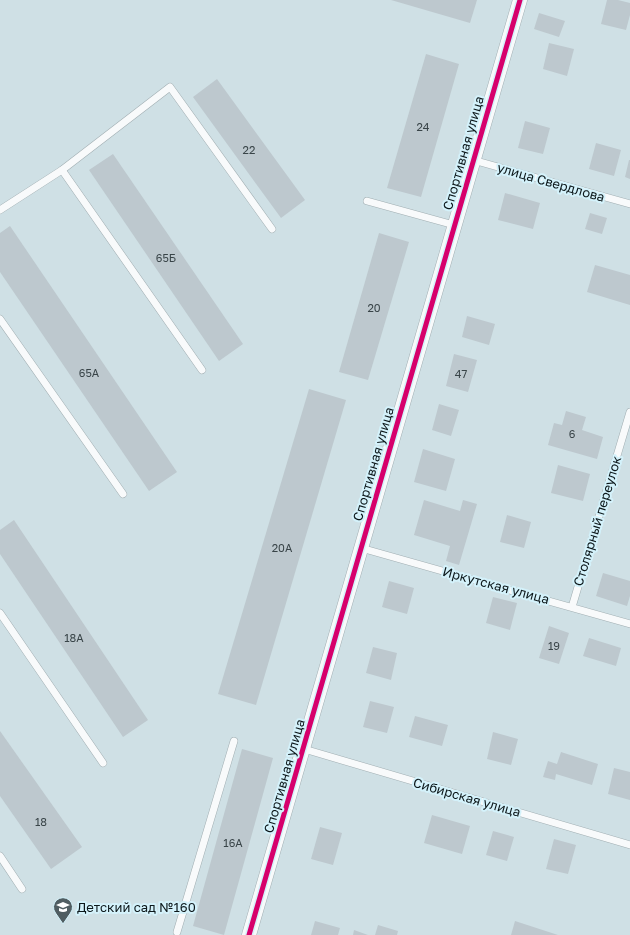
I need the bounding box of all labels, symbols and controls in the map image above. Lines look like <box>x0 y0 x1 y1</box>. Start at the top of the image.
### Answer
street label: Спортивная улица <box>439 94 487 212</box>
house number: 24 <box>416 120 430 133</box>
house number: 22 <box>243 143 255 156</box>
street label: улица Свердлова <box>495 159 607 205</box>
house number: 65Б <box>156 251 176 264</box>
house number: 20 <box>367 301 381 314</box>
house number: 65А <box>79 366 100 379</box>
house number: 47 <box>455 367 467 380</box>
street label: Спортивная улица <box>349 405 397 523</box>
house number: 6 <box>569 427 576 440</box>
street label: Столярный переулок <box>570 454 625 588</box>
house number: 20А <box>272 541 293 554</box>
street label: Иркутская улица <box>441 563 551 607</box>
house number: 18А <box>64 631 84 644</box>
house number: 19 <box>548 639 560 652</box>
street label: Спортивная улица <box>260 717 308 835</box>
street label: Сибирская улица <box>411 774 523 820</box>
house number: 18 <box>35 815 47 828</box>
house number: 16А <box>223 836 243 849</box>
school or university icon: Детский сад №160 <box>52 896 74 924</box>
place label: Детский сад №160 <box>77 899 196 915</box>

